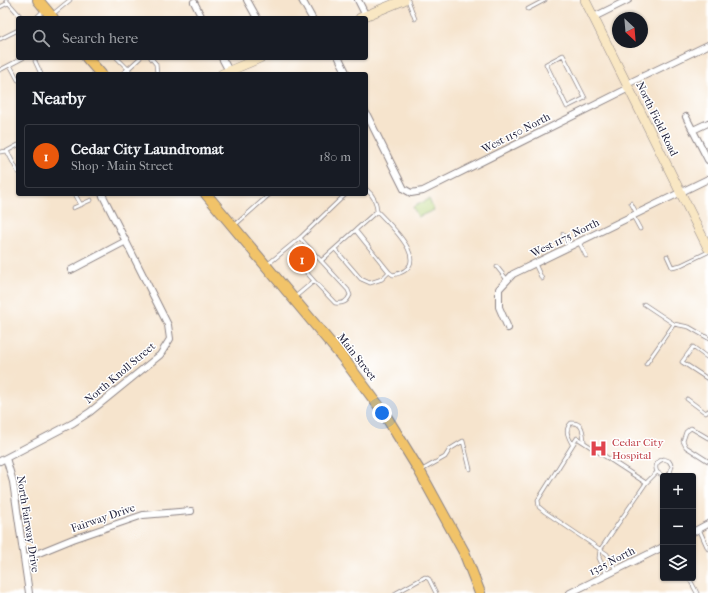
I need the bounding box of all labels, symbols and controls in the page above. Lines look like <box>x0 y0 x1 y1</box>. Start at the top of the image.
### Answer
north arrow <box>612 12 648 48</box>
search box <box>16 16 368 60</box>
icon: search <box>30 27 52 49</box>
text: Search here <box>62 29 138 47</box>
street label: North Field Road <box>633 80 681 159</box>
text: Nearby <box>32 88 86 108</box>
street label: West 1150 North <box>479 110 553 156</box>
text: Cedar City Laundromat <box>71 140 224 158</box>
text: 1 <box>44 149 48 164</box>
text: 180 m <box>319 149 351 164</box>
text: Shop · Main Street <box>71 158 173 173</box>
street label: West 1175 North <box>528 215 602 261</box>
pin: 1 <box>289 244 315 274</box>
street label: Main Street <box>335 331 379 383</box>
street label: North Knoll Street <box>82 340 158 406</box>
your location <box>372 403 392 423</box>
place label: Cedar City Hospital <box>612 436 664 462</box>
hospital icon: Cedar City Hospital <box>589 438 609 458</box>
map controls <box>660 473 696 581</box>
button: + <box>660 473 696 509</box>
street label: North Fairway Drive <box>14 475 42 574</box>
street label: Fairway Drive <box>69 501 137 535</box>
button: − <box>660 509 696 545</box>
street label: 1325 North <box>587 544 638 578</box>
button: layers <box>660 545 696 581</box>

